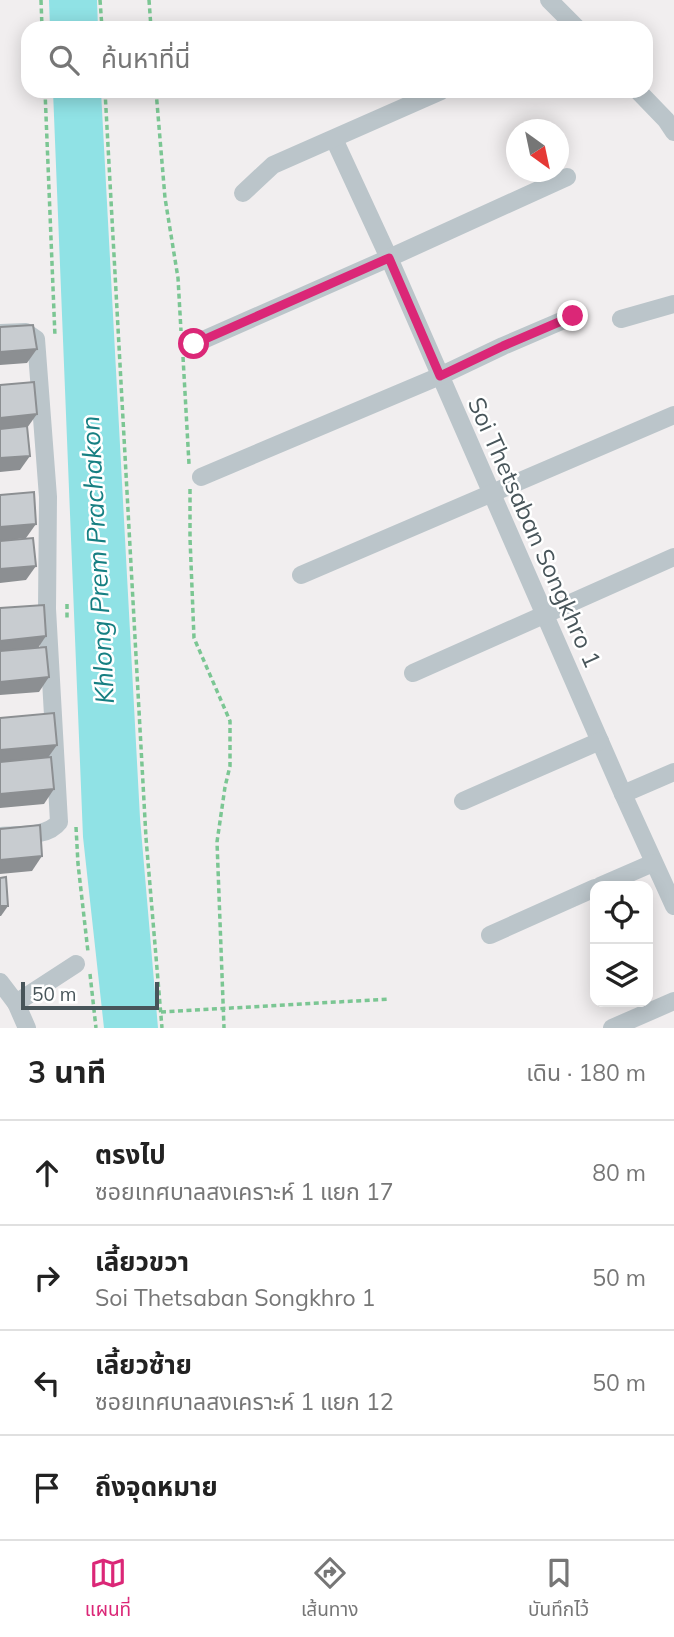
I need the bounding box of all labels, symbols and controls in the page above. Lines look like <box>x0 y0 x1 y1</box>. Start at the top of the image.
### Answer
search box <box>21 21 653 98</box>
icon: search <box>45 41 83 79</box>
text: ค้นหาที่นี่ <box>101 42 191 75</box>
north arrow <box>506 119 569 182</box>
route end <box>557 300 588 331</box>
route start <box>178 328 209 359</box>
street label: Soi Thetsaban Songkhro 1 <box>462 392 608 672</box>
water label: Khlong Prem Prachakon <box>73 415 121 705</box>
map controls <box>590 881 653 1007</box>
button: locate <box>590 881 653 944</box>
button: layers <box>590 944 653 1007</box>
scale bar <box>21 979 159 1011</box>
text: 50 m <box>32 982 76 1006</box>
text: 3 นาที <box>28 1053 106 1091</box>
text: เดิน · 180 m <box>526 1058 646 1087</box>
text: ตรงไป <box>95 1138 166 1171</box>
icon: ahead <box>28 1154 66 1192</box>
text: 80 m <box>592 1158 646 1187</box>
text: ซอยเทศบาลสงเคราะห์ 1 แยก 17 <box>95 1177 394 1206</box>
text: เลี้ยวขวา <box>95 1245 189 1278</box>
icon: right <box>28 1259 66 1297</box>
text: 50 m <box>592 1263 646 1292</box>
text: Soi Thetsaban Songkhro 1 <box>95 1283 375 1312</box>
text: เลี้ยวซ้าย <box>95 1348 192 1381</box>
icon: left <box>28 1364 66 1402</box>
text: 50 m <box>592 1368 646 1397</box>
text: ซอยเทศบาลสงเคราะห์ 1 แยก 12 <box>95 1387 394 1416</box>
icon: arrive <box>28 1469 66 1507</box>
text: ถึงจุดหมาย <box>95 1470 218 1503</box>
tab: แผนที่ <box>85 1554 131 1625</box>
tab: เส้นทาง <box>301 1554 358 1625</box>
tab: บันทึกไว้ <box>528 1554 589 1625</box>

